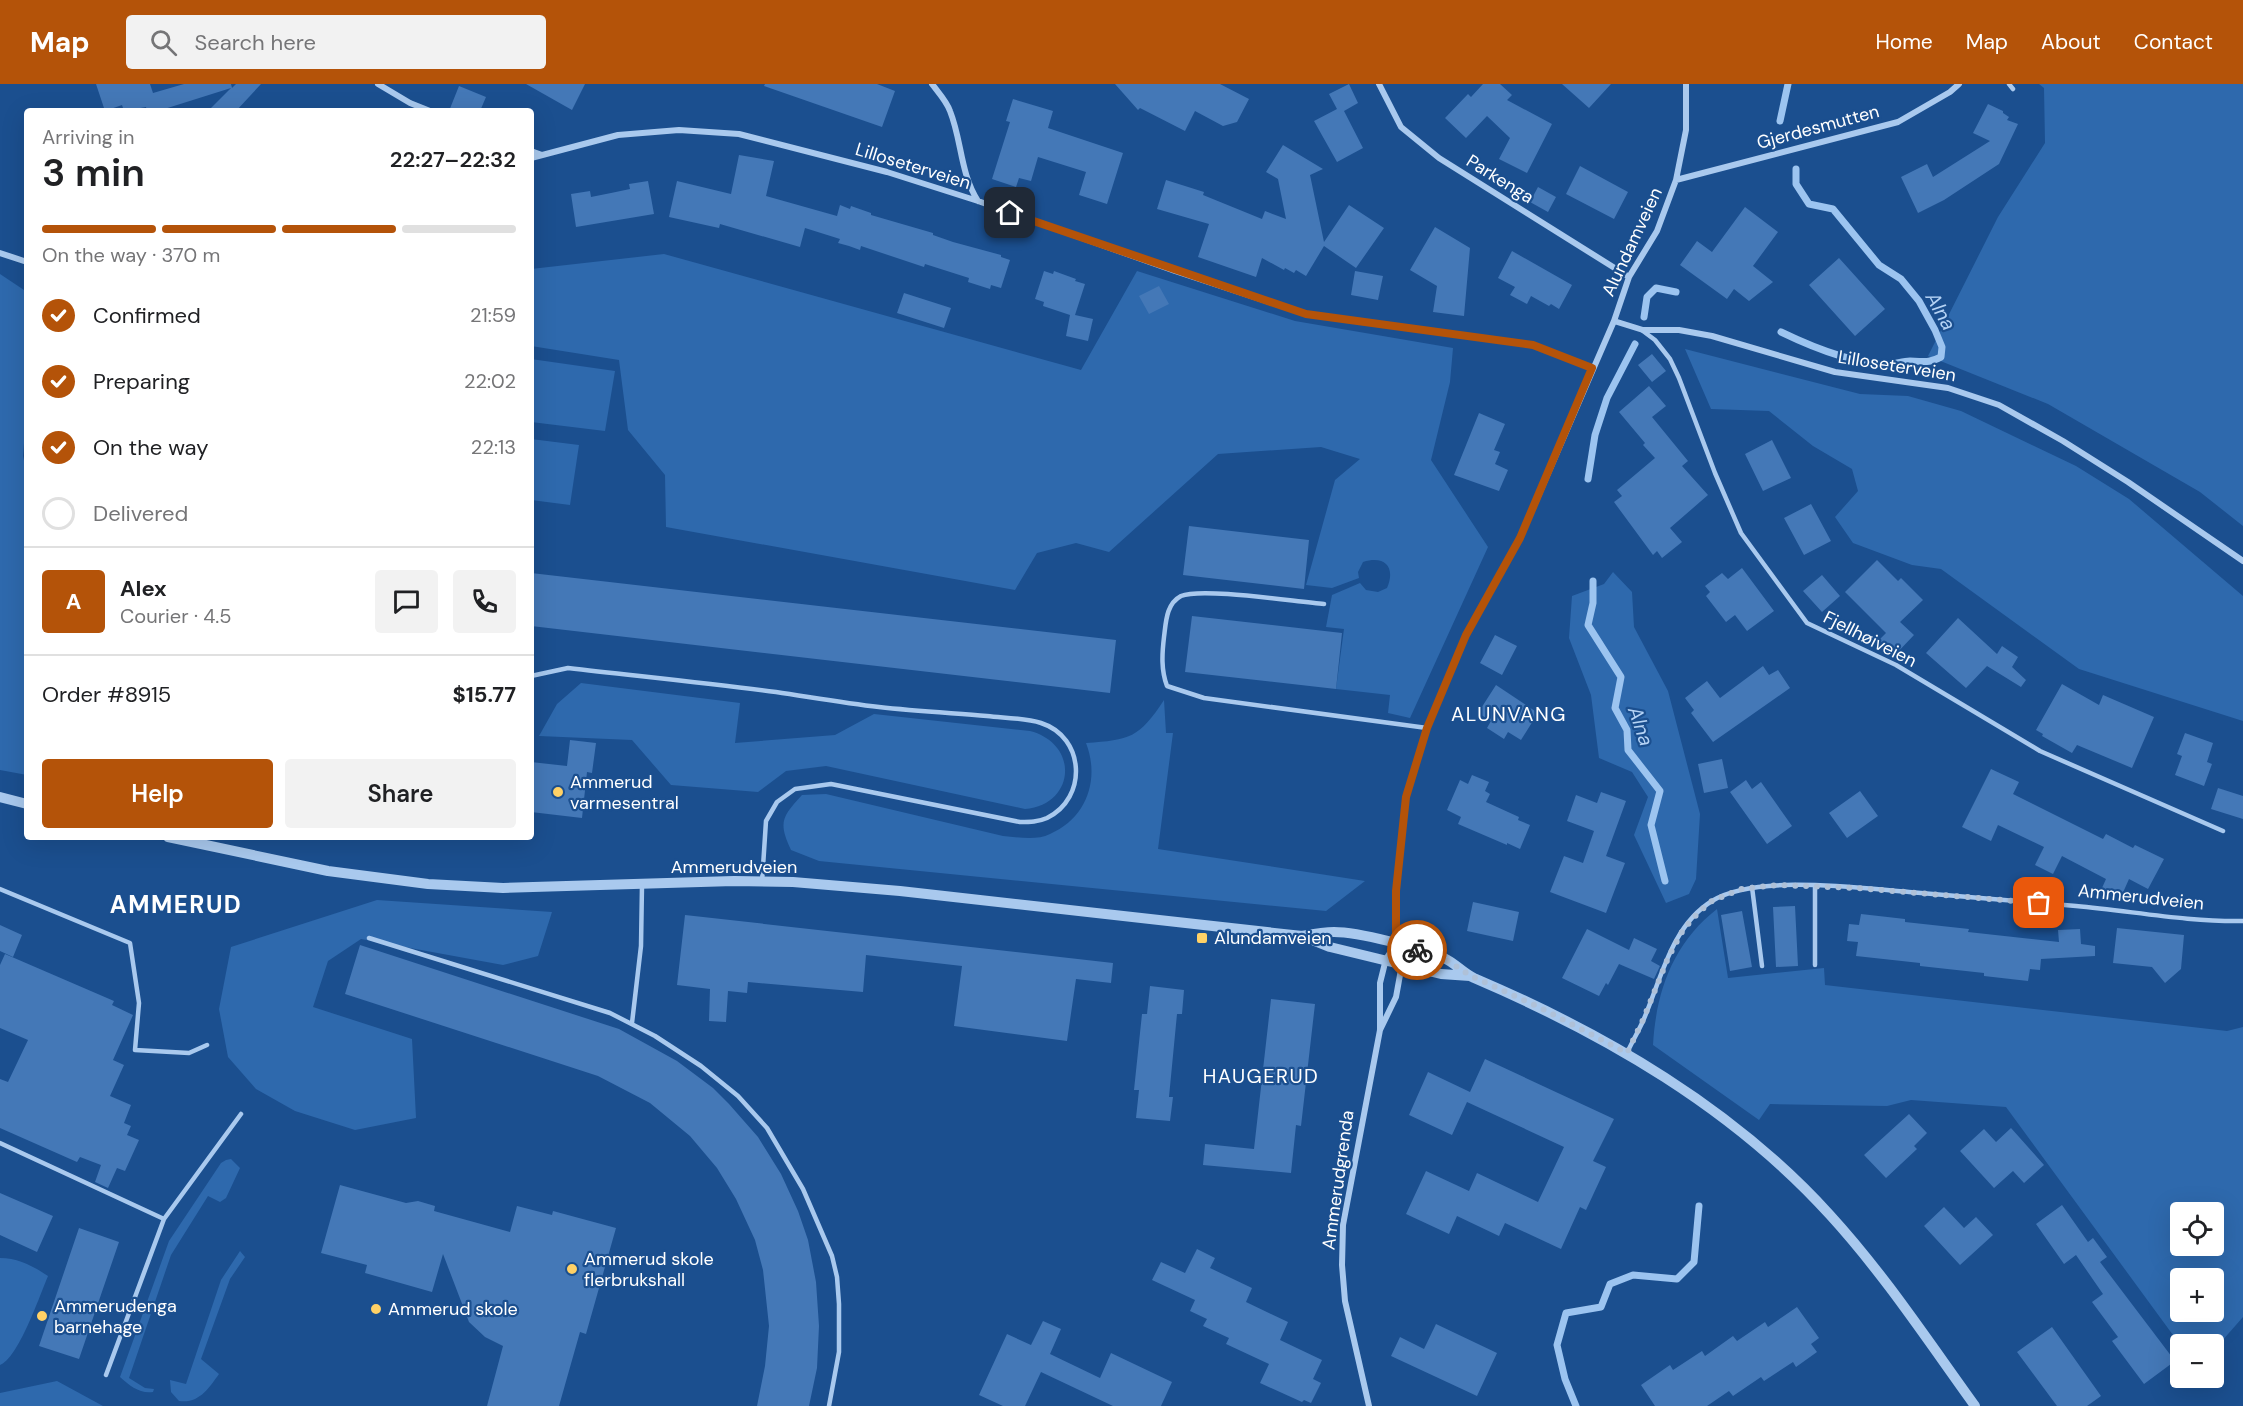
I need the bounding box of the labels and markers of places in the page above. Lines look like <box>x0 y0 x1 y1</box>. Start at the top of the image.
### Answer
pin <box>984 187 1035 238</box>
place label: Ammerud varmesentral <box>570 770 679 815</box>
marker: Ammerud varmesentral <box>551 785 565 799</box>
pin <box>2013 877 2064 928</box>
place label: Alundamveien <box>1214 926 1332 950</box>
marker: Alundamveien <box>1195 931 1209 945</box>
place label: Ammerud skole flerbrukshall <box>584 1247 714 1292</box>
marker: Ammerud skole flerbrukshall <box>565 1262 579 1276</box>
place label: Ammerudenga barnehage <box>54 1294 177 1339</box>
place label: Ammerud skole <box>388 1297 518 1321</box>
marker: Ammerud skole <box>369 1302 383 1316</box>
marker: Ammerudenga barnehage <box>35 1309 49 1323</box>

